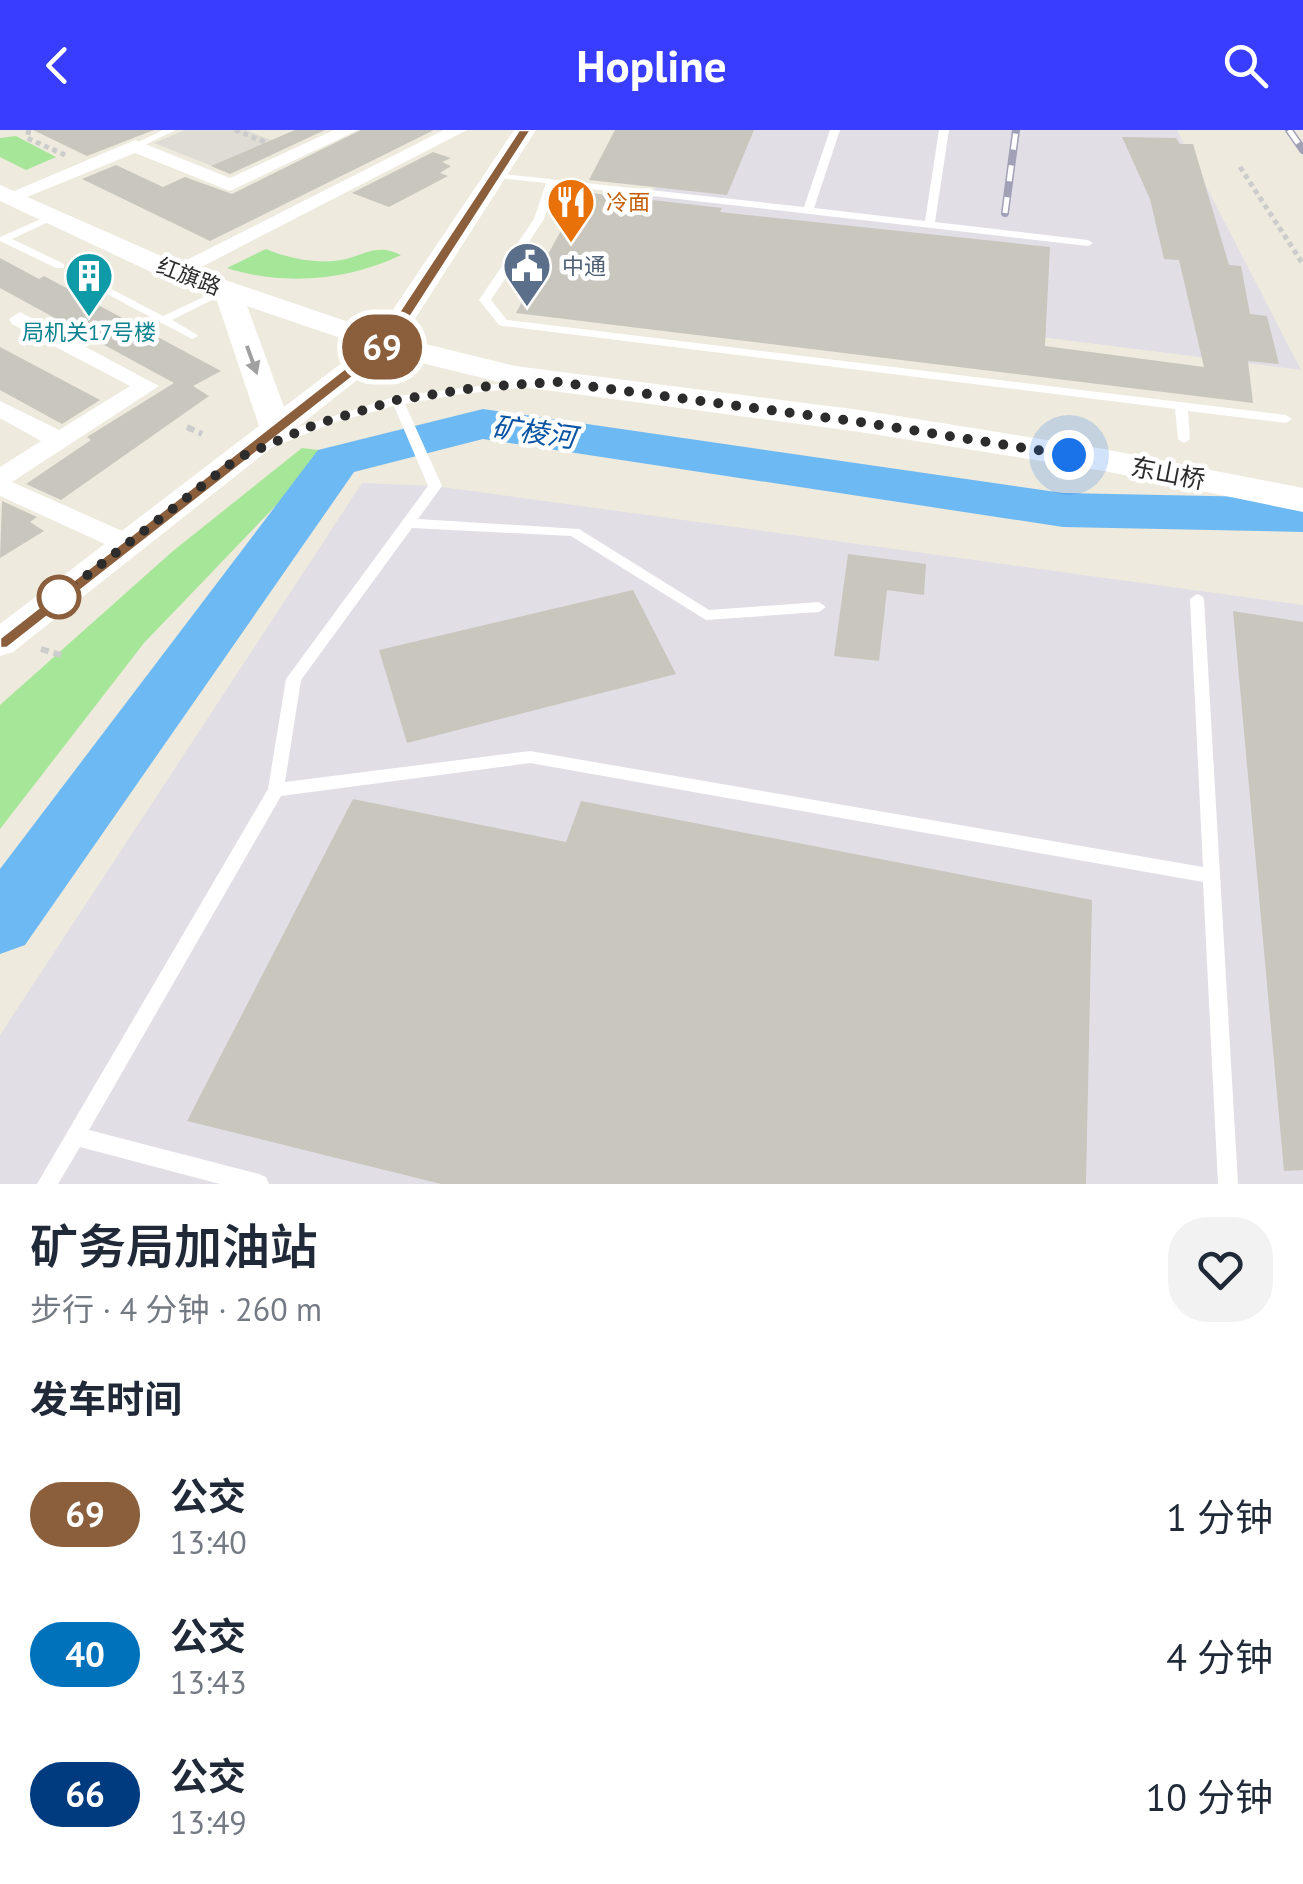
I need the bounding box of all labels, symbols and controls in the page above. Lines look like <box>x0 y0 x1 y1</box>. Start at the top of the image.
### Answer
text: Hopline <box>576 36 727 94</box>
icon: back <box>30 38 85 93</box>
icon: search <box>1218 38 1273 93</box>
restaurant icon: 冷面 <box>545 176 597 244</box>
place label: 冷面 <box>606 188 650 216</box>
public building icon: 中通 <box>501 240 553 308</box>
building icon: 局机关17号楼 <box>63 250 115 318</box>
street label: 红旗路 <box>153 251 225 301</box>
place label: 中通 <box>562 252 606 280</box>
line badge: 69 <box>337 314 427 380</box>
place label: 局机关17号楼 <box>22 318 156 346</box>
text: 69 <box>362 324 402 370</box>
one-way arrow <box>245 345 260 375</box>
water label: 矿棱河 <box>490 407 583 456</box>
your location <box>1044 430 1094 480</box>
street label: 东山桥 <box>1128 450 1208 496</box>
unlabelled marker <box>38 576 80 618</box>
text: 矿务局加油站 <box>30 1215 318 1277</box>
button: heart <box>1168 1217 1273 1322</box>
text: 步行 · 4 分钟 · 260 m <box>30 1288 322 1330</box>
text: 发车时间 <box>30 1374 182 1423</box>
text: 公交 <box>170 1471 246 1520</box>
text: 69 <box>65 1491 105 1537</box>
text: 1 分钟 <box>1166 1492 1273 1541</box>
text: 13:40 <box>170 1521 247 1563</box>
text: 公交 <box>170 1611 246 1660</box>
text: 40 <box>65 1631 105 1677</box>
text: 4 分钟 <box>1166 1632 1273 1681</box>
text: 13:43 <box>170 1661 247 1703</box>
text: 公交 <box>170 1751 246 1800</box>
text: 66 <box>65 1771 105 1817</box>
text: 10 分钟 <box>1145 1772 1273 1821</box>
text: 13:49 <box>170 1801 247 1843</box>

